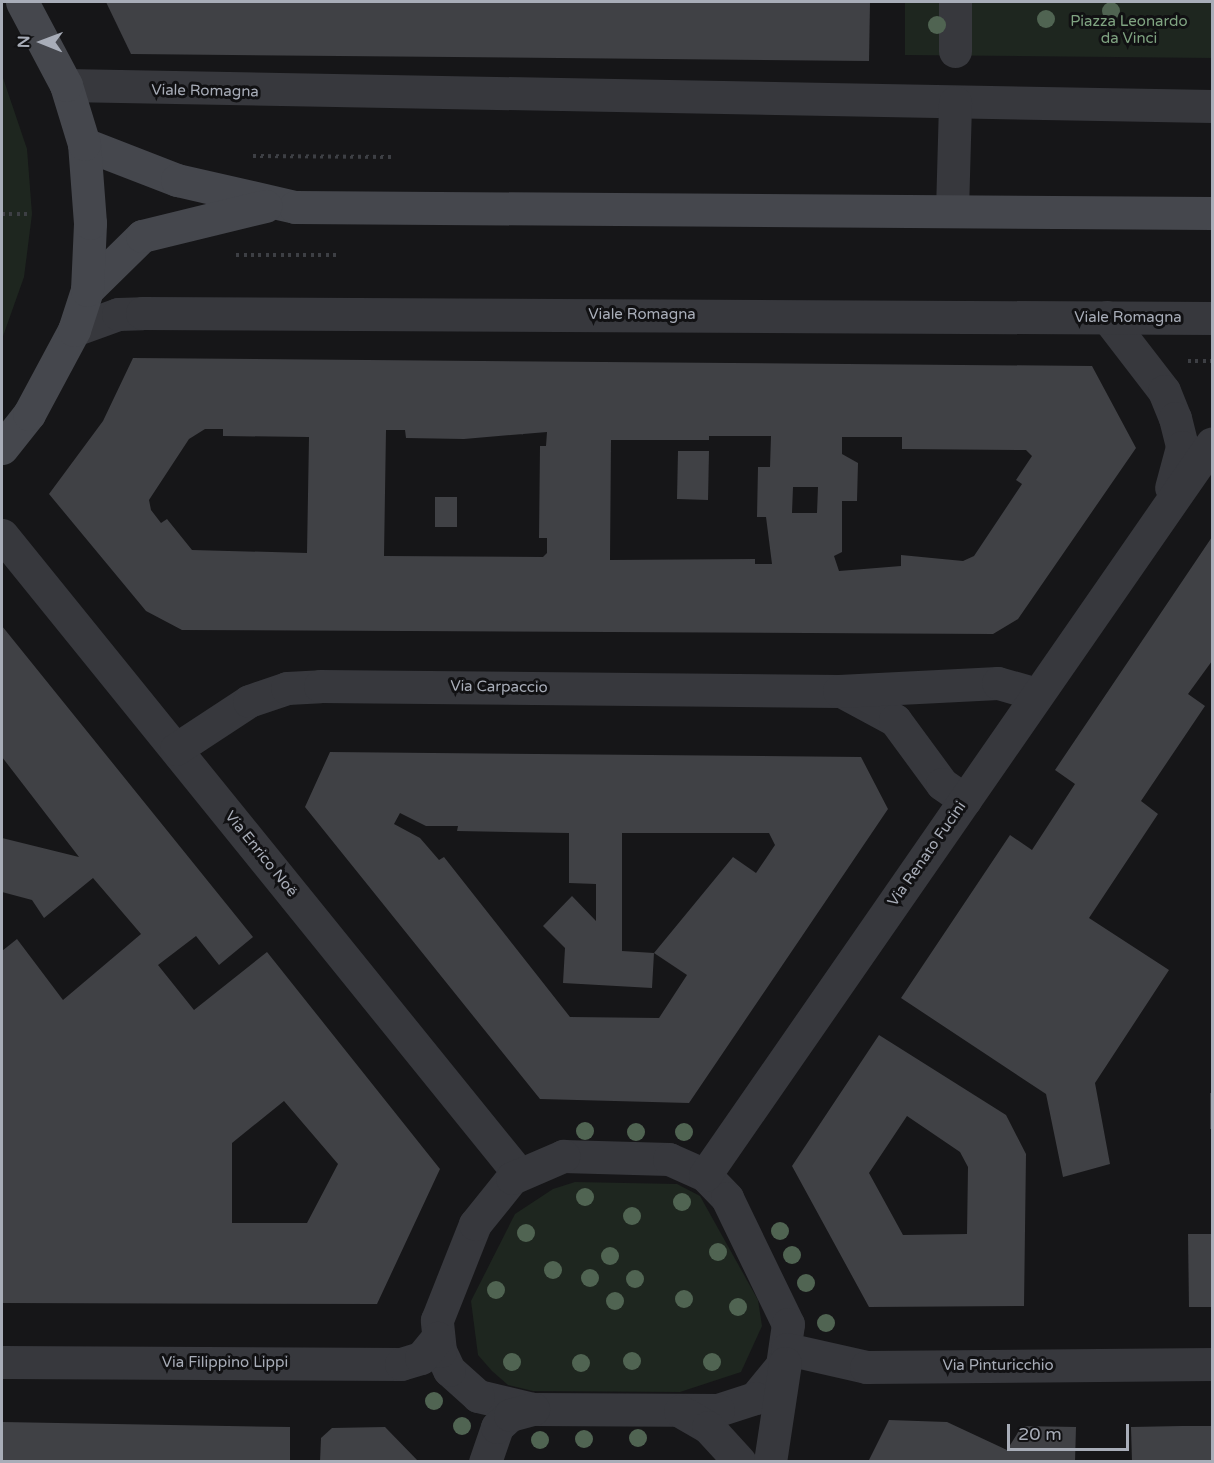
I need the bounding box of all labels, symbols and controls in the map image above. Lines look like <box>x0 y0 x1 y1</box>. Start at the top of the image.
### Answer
north arrow <box>12 12 72 72</box>
park label: Piazza Leonardo da Vinci <box>1070 12 1188 47</box>
text: N <box>14 35 34 48</box>
street label: Viale Romagna <box>151 81 259 101</box>
street label: Viale Romagna <box>588 306 696 324</box>
street label: Viale Romagna <box>1074 309 1182 327</box>
street label: Via Carpaccio <box>450 677 548 697</box>
street label: Via Renato Fucini <box>884 798 970 910</box>
street label: Via Enrico Noë <box>221 808 301 900</box>
street label: Via Filippino Lippi <box>162 1354 288 1372</box>
street label: Via Pinturicchio <box>942 1357 1054 1375</box>
scale bar <box>1010 1412 1132 1450</box>
text: 20 m <box>1018 1423 1062 1445</box>

